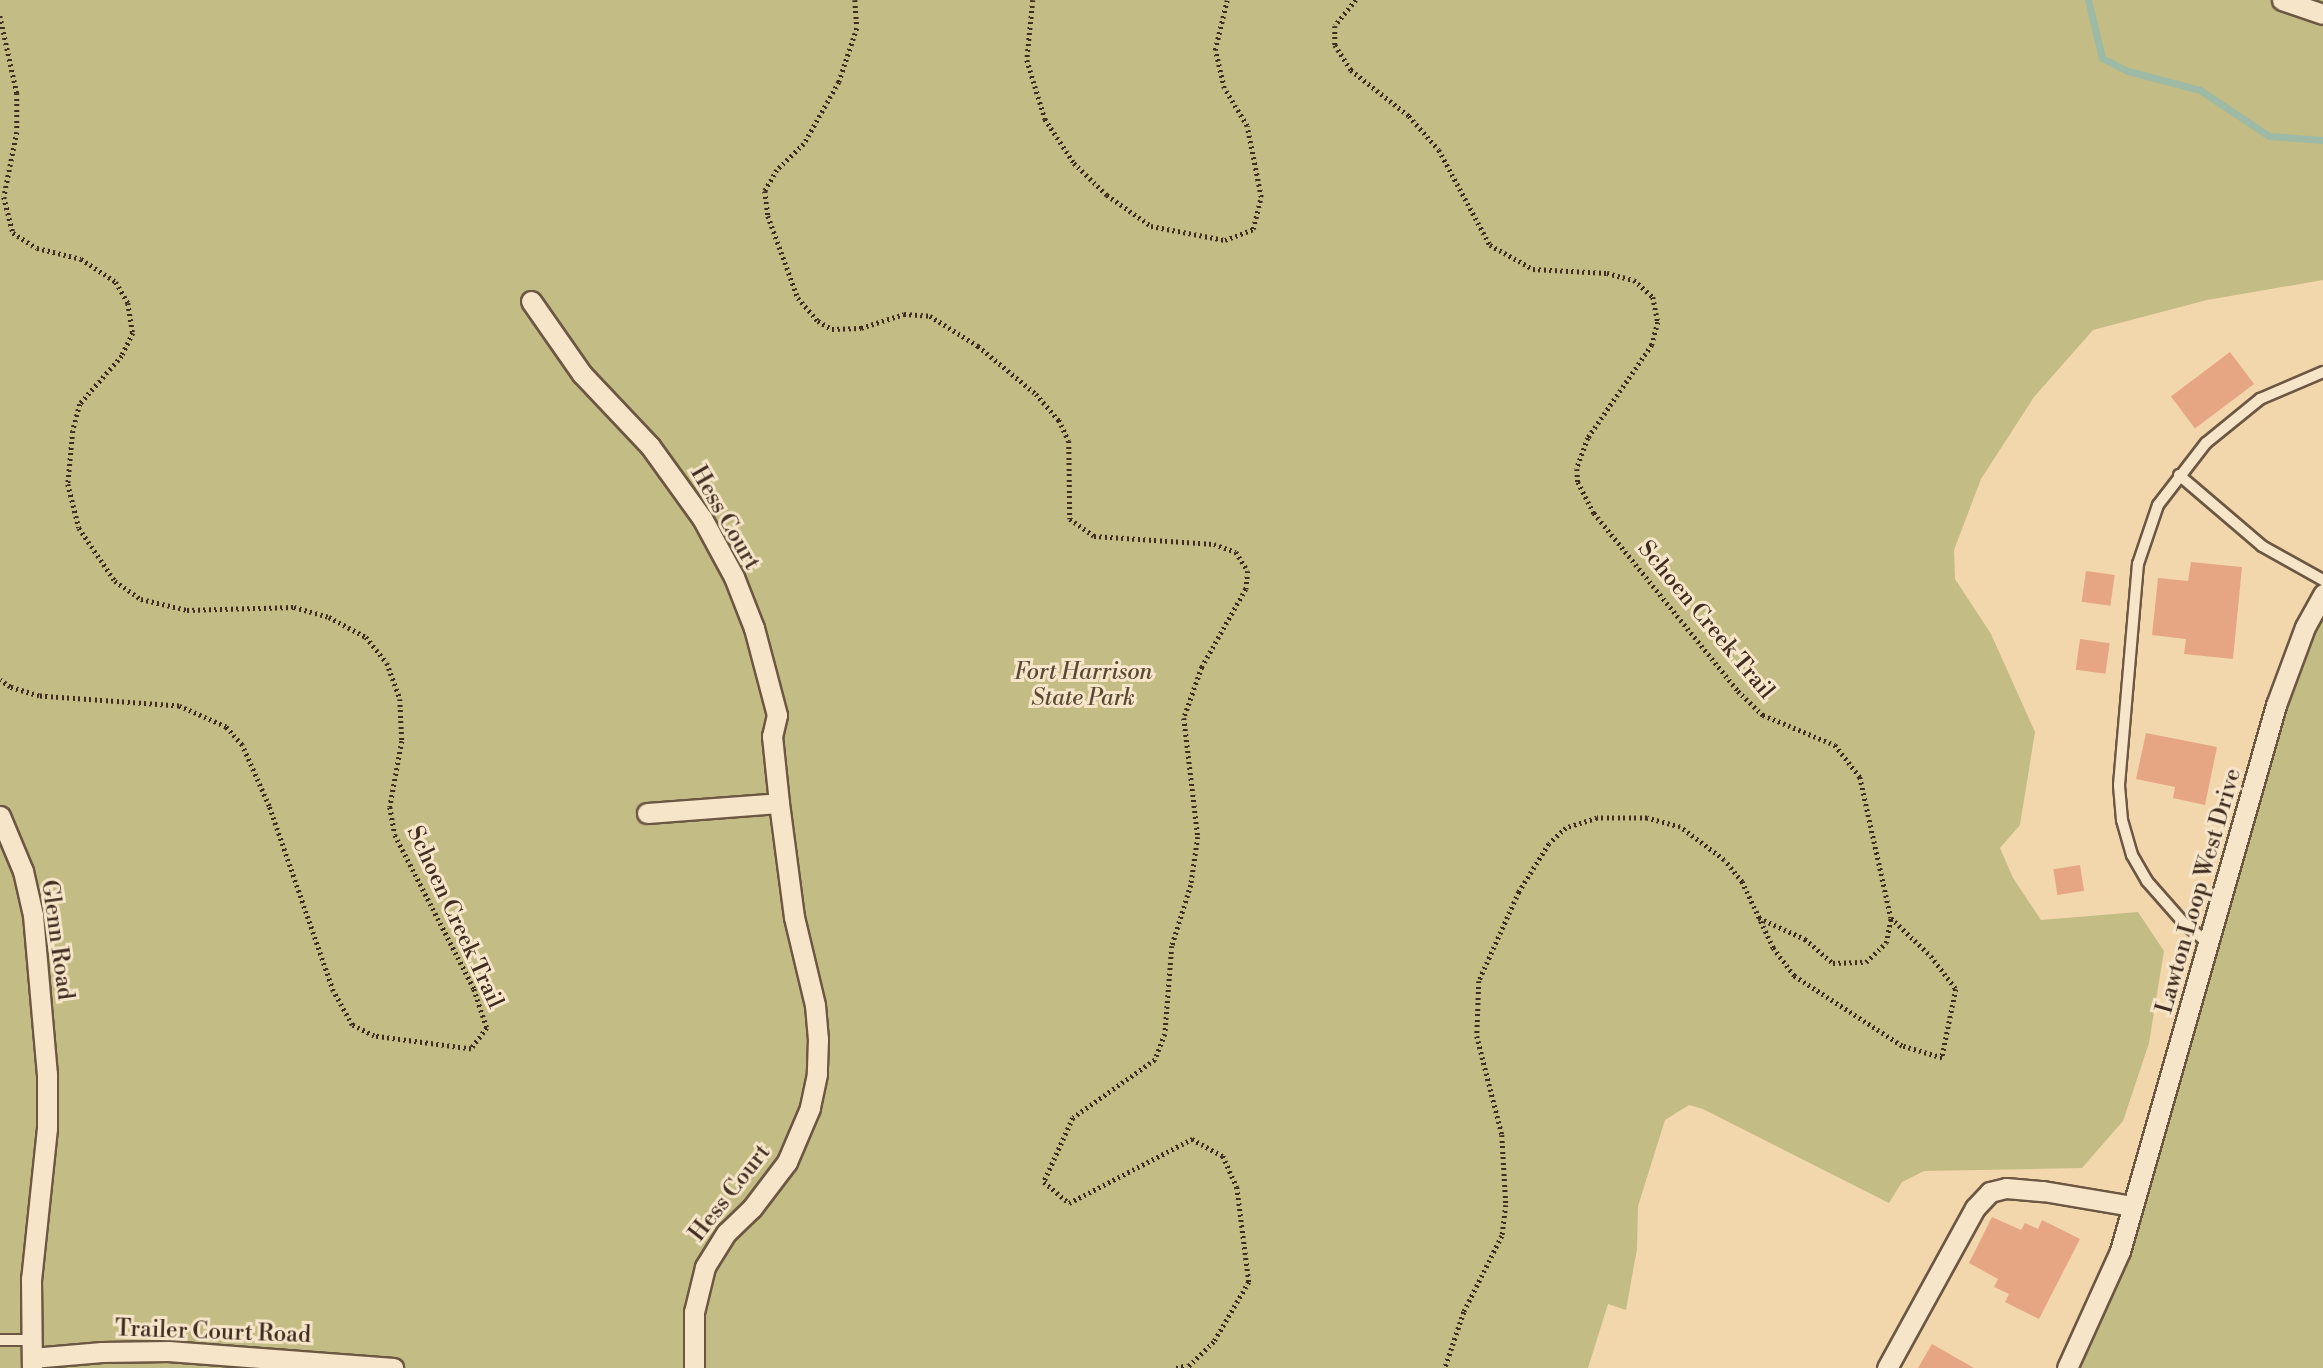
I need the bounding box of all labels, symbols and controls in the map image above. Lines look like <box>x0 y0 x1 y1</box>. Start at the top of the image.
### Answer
street label: Hess Court <box>684 461 766 575</box>
street label: Schoen Creek Trail <box>1632 535 1780 705</box>
park label: Fort Harrison State Park <box>1014 658 1152 712</box>
street label: Lawton Loop West Drive <box>2151 765 2247 1017</box>
street label: Schoen Creek Trail <box>401 821 509 1013</box>
street label: Glenn Road <box>35 878 79 1002</box>
street label: Hess Court <box>684 1139 776 1247</box>
street label: Trailer Court Road <box>115 1315 311 1349</box>

